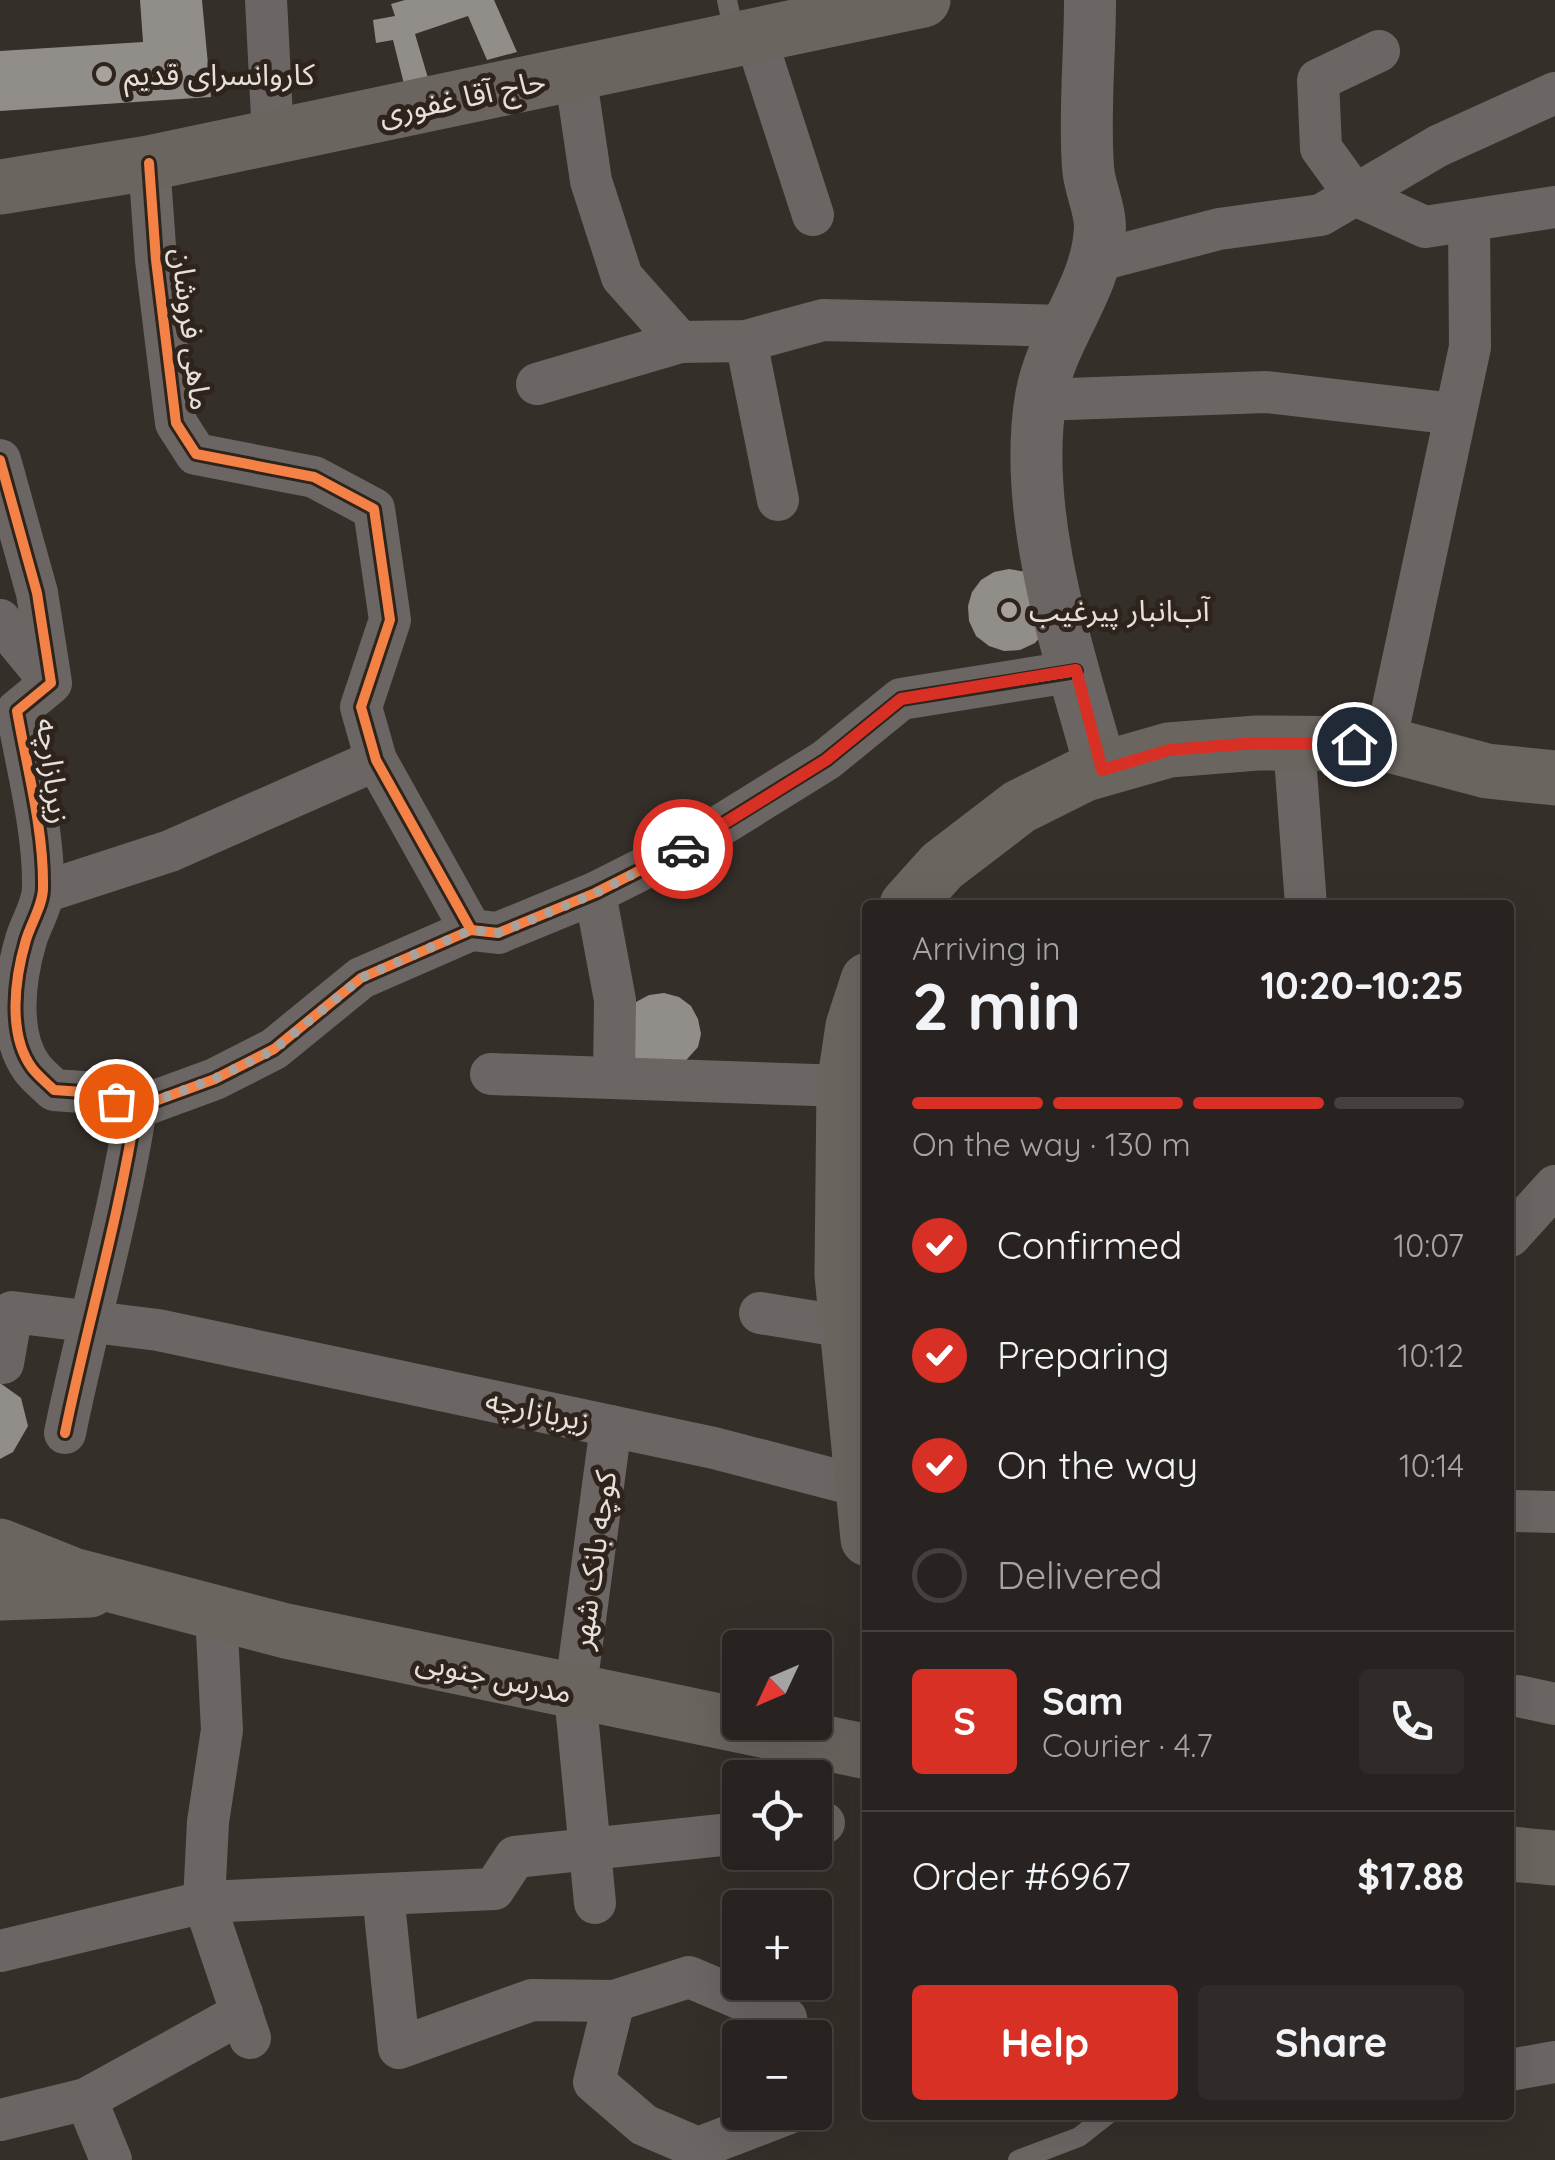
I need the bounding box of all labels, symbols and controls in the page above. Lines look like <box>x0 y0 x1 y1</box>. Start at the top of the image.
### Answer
place label: کاروانسرای قدیم <box>124 55 315 98</box>
street label: حاج آقا غفوری <box>375 61 549 137</box>
marker: کاروانسرای قدیم <box>93 63 115 85</box>
street label: ماهی فروشان <box>163 246 221 412</box>
place label: آب‌انبار پیرغیب <box>1029 591 1211 630</box>
marker: آب‌انبار پیرغیب <box>998 599 1020 621</box>
pin <box>1312 702 1397 787</box>
street label: زیربازارچه <box>28 716 79 826</box>
icon: home <box>1327 717 1382 772</box>
courier <box>633 799 733 899</box>
icon: car <box>656 822 711 877</box>
text: Arriving in <box>912 928 1061 968</box>
text: 10:20–10:25 <box>1260 961 1464 1009</box>
text: 2 min <box>912 965 1081 1046</box>
pin <box>74 1059 159 1144</box>
icon: bag <box>89 1074 144 1129</box>
text: On the way · 130 m <box>912 1124 1191 1164</box>
icon: check <box>912 1218 967 1273</box>
text: Confirmed <box>997 1221 1182 1269</box>
text: 10:07 <box>1393 1225 1464 1265</box>
icon: check <box>912 1328 967 1383</box>
text: Preparing <box>997 1331 1169 1379</box>
text: 10:12 <box>1398 1335 1464 1375</box>
street label: زیربازارچه <box>482 1380 594 1441</box>
icon: check <box>912 1438 967 1493</box>
text: On the way <box>997 1441 1198 1489</box>
text: 10:14 <box>1399 1445 1464 1485</box>
street label: کوچه بانک شهر <box>562 1468 626 1653</box>
text: Delivered <box>997 1551 1163 1599</box>
north arrow <box>722 1630 832 1740</box>
map controls <box>722 1630 832 2130</box>
street label: مدرس جنوبی <box>413 1641 575 1711</box>
button: phone <box>1359 1669 1464 1774</box>
text: Sam <box>1042 1677 1124 1725</box>
text: S <box>953 1697 976 1745</box>
text: Courier · 4.7 <box>1042 1725 1213 1765</box>
button: locate <box>722 1760 832 1870</box>
text: Order #6967 <box>912 1852 1131 1900</box>
text: $17.88 <box>1357 1852 1464 1900</box>
button: + <box>722 1890 832 2000</box>
button: Help <box>912 1985 1178 2100</box>
button: Share <box>1198 1985 1464 2100</box>
button: − <box>722 2020 832 2130</box>

